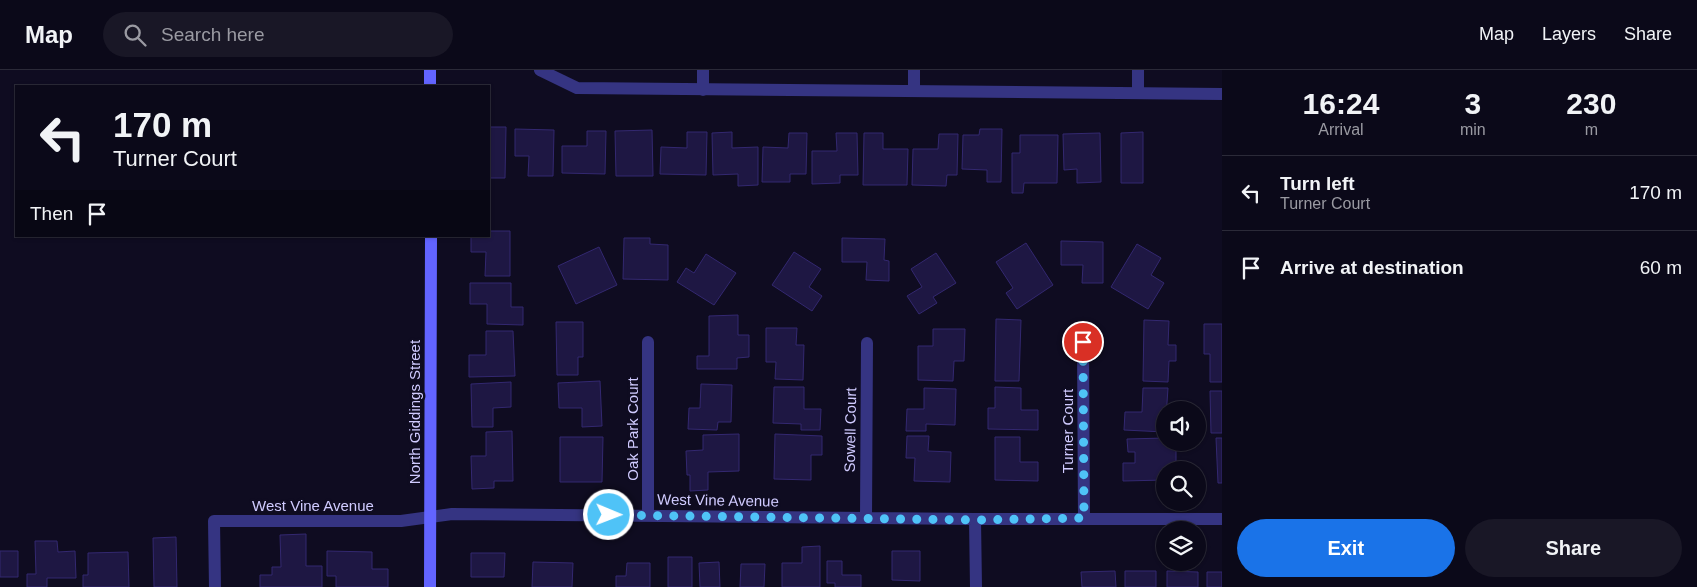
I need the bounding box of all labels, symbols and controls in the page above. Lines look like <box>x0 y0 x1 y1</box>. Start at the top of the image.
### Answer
search box <box>103 12 453 57</box>
text: Map <box>25 21 73 48</box>
icon: search <box>121 21 149 49</box>
text: Search here <box>161 24 265 45</box>
text: Map <box>1479 24 1514 44</box>
text: Layers <box>1542 24 1596 44</box>
text: Share <box>1624 24 1672 44</box>
text: 16:24 <box>1303 87 1379 120</box>
text: 3 <box>1464 87 1481 120</box>
text: 230 <box>1566 87 1616 120</box>
icon: left <box>30 105 95 170</box>
text: 170 m <box>113 105 212 144</box>
text: Arrival <box>1318 121 1364 138</box>
text: min <box>1460 121 1486 138</box>
text: m <box>1585 121 1598 138</box>
text: Turner Court <box>113 146 237 171</box>
text: Turn left <box>1280 173 1355 194</box>
icon: left <box>1237 179 1265 207</box>
text: 170 m <box>1629 182 1682 203</box>
text: Turner Court <box>1280 195 1370 212</box>
icon: arrive <box>83 200 111 228</box>
text: Then <box>30 203 73 224</box>
icon: arrive <box>1237 254 1265 282</box>
text: Arrive at destination <box>1280 257 1464 278</box>
text: 60 m <box>1640 257 1682 278</box>
pin <box>1062 321 1104 363</box>
icon: arrive <box>1069 328 1097 356</box>
street label: North Giddings Street <box>406 339 423 484</box>
street label: Oak Park Court <box>624 376 641 481</box>
street label: Sowell Court <box>841 387 859 473</box>
street label: Turner Court <box>1059 388 1076 473</box>
map controls <box>1156 401 1206 571</box>
button: sound <box>1156 401 1206 451</box>
button: search <box>1156 461 1206 511</box>
position arrow <box>582 488 634 540</box>
street label: West Vine Avenue <box>657 490 779 510</box>
street label: West Vine Avenue <box>252 497 374 514</box>
button: Exit <box>1237 519 1455 577</box>
button: Share <box>1465 519 1682 577</box>
button: layers <box>1156 521 1206 571</box>

